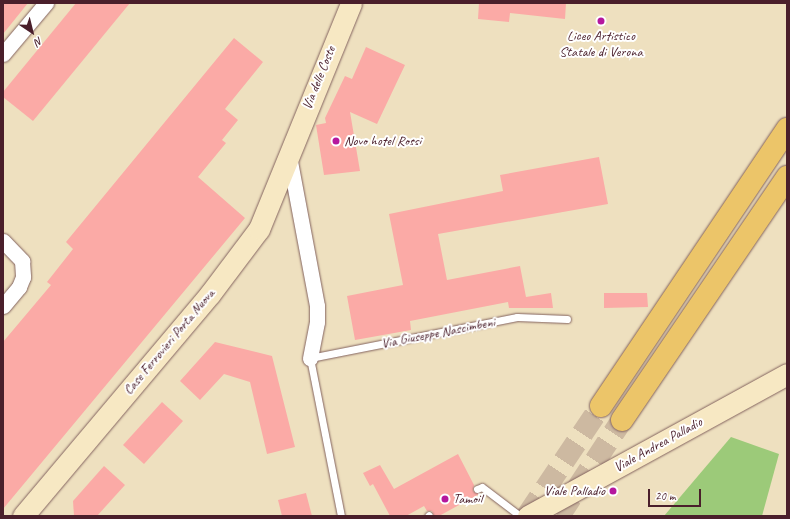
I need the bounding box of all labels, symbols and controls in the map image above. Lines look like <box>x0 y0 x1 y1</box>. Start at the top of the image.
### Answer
north arrow <box>12 12 52 52</box>
marker: Liceo Artistico Statale di Verona <box>596 16 606 26</box>
place label: Liceo Artistico Statale di Verona <box>560 28 642 60</box>
text: N <box>32 34 46 50</box>
street label: Via delle Coste <box>299 44 339 112</box>
place label: Novo hotel Rossi <box>344 133 421 149</box>
marker: Novo hotel Rossi <box>331 136 341 146</box>
street label: Case Ferrovieri Porta Nuova <box>120 286 218 398</box>
street label: Via Giuseppe Nascimbeni <box>380 314 496 352</box>
street label: Viale Andrea Palladio <box>611 414 705 476</box>
scale bar <box>650 481 703 507</box>
place label: Viale Palladio <box>544 483 605 499</box>
marker: Viale Palladio <box>608 486 618 496</box>
text: 20 m <box>655 488 675 504</box>
place label: Tamoil <box>453 491 482 507</box>
marker: Tamoil <box>440 494 450 504</box>

